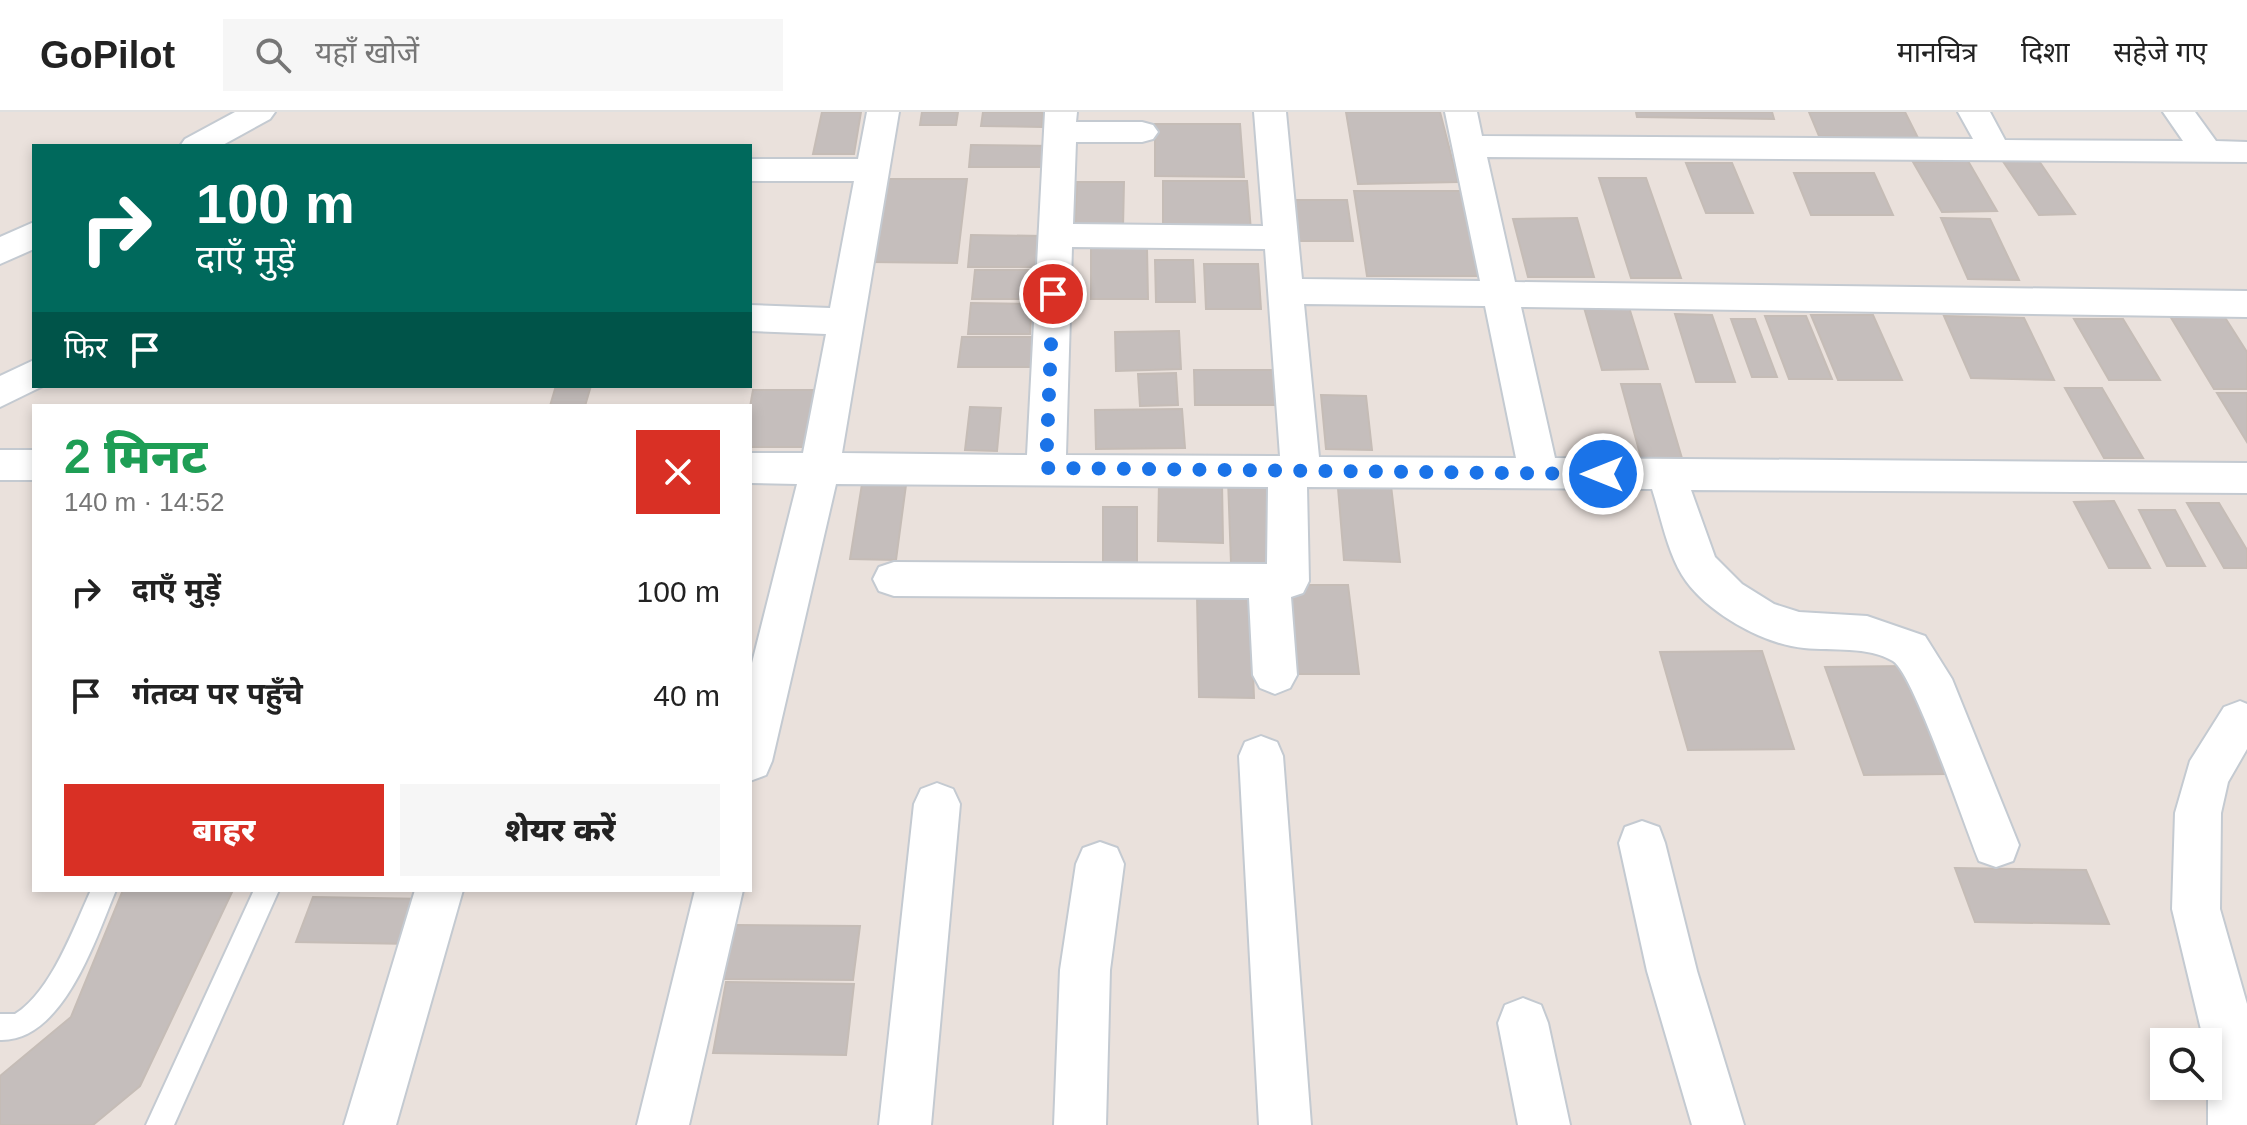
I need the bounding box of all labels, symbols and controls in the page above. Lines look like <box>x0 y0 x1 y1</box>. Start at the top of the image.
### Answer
search box <box>223 19 783 91</box>
icon: search <box>251 33 295 77</box>
text: GoPilot <box>40 34 175 76</box>
text: यहाँ खोजें <box>315 36 419 69</box>
text: मानचित्र <box>1897 37 1977 68</box>
text: दिशा <box>2021 37 2069 68</box>
text: सहेजे गए <box>2113 37 2207 68</box>
text: 100 m <box>196 172 355 235</box>
icon: right <box>64 176 168 280</box>
text: दाएँ मुड़ें <box>196 238 295 279</box>
pin <box>1019 260 1087 328</box>
icon: arrive <box>1031 272 1075 316</box>
icon: arrive <box>123 328 167 372</box>
text: फिर <box>64 331 107 364</box>
text: 2 मिनट <box>64 430 207 483</box>
button: close <box>636 430 720 514</box>
position arrow <box>1561 432 1645 516</box>
text: 140 m · 14:52 <box>64 487 224 517</box>
icon: right <box>64 570 108 614</box>
text: दाएँ मुड़ें <box>132 573 221 606</box>
text: 100 m <box>637 575 720 608</box>
icon: arrive <box>64 674 108 718</box>
text: गंतव्य पर पहुँचे <box>132 677 303 710</box>
text: 40 m <box>653 679 720 712</box>
button: बाहर <box>64 784 384 876</box>
button: शेयर करें <box>400 784 720 876</box>
map controls <box>2150 1028 2222 1100</box>
button: search <box>2150 1028 2222 1100</box>

